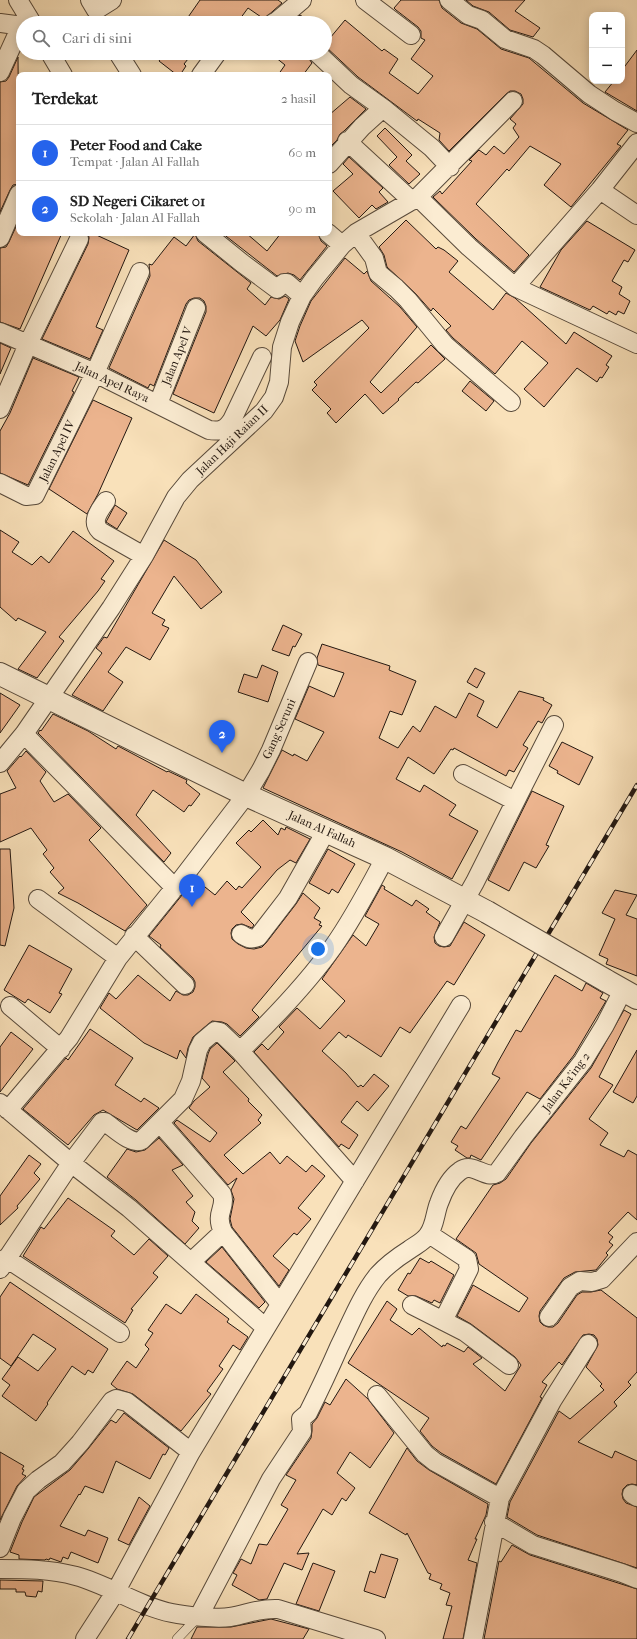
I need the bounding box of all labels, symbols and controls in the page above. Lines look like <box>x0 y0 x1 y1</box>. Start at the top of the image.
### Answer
map controls <box>589 12 625 84</box>
button: + <box>589 12 625 48</box>
search box <box>16 16 332 60</box>
icon: search <box>30 27 52 49</box>
text: Cari di sini <box>62 29 132 47</box>
button: − <box>589 48 625 84</box>
text: Terdekat <box>32 88 98 108</box>
text: 2 hasil <box>281 91 316 106</box>
text: Peter Food and Cake <box>70 136 202 154</box>
text: 1 <box>43 145 47 160</box>
text: 60 m <box>288 145 316 160</box>
text: Tempat · Jalan Al Fallah <box>70 154 200 169</box>
text: SD Negeri Cikaret 01 <box>70 192 205 210</box>
text: 2 <box>42 201 48 216</box>
text: 90 m <box>288 201 316 216</box>
text: Sekolah · Jalan Al Fallah <box>70 210 200 225</box>
street label: Jalan Apel V <box>158 324 196 388</box>
street label: Jalan Apel Raya <box>72 358 152 406</box>
street label: Jalan Haji Raian II <box>192 402 271 479</box>
street label: Jalan Apel IV <box>36 417 78 485</box>
street label: Gang Seruni <box>259 696 299 761</box>
pin: 2 <box>209 720 235 753</box>
street label: Jalan Al Fallah <box>285 807 358 850</box>
pin: 1 <box>179 874 205 907</box>
your location <box>308 939 328 959</box>
street label: Jalan Ka'ing 2 <box>539 1050 593 1115</box>

